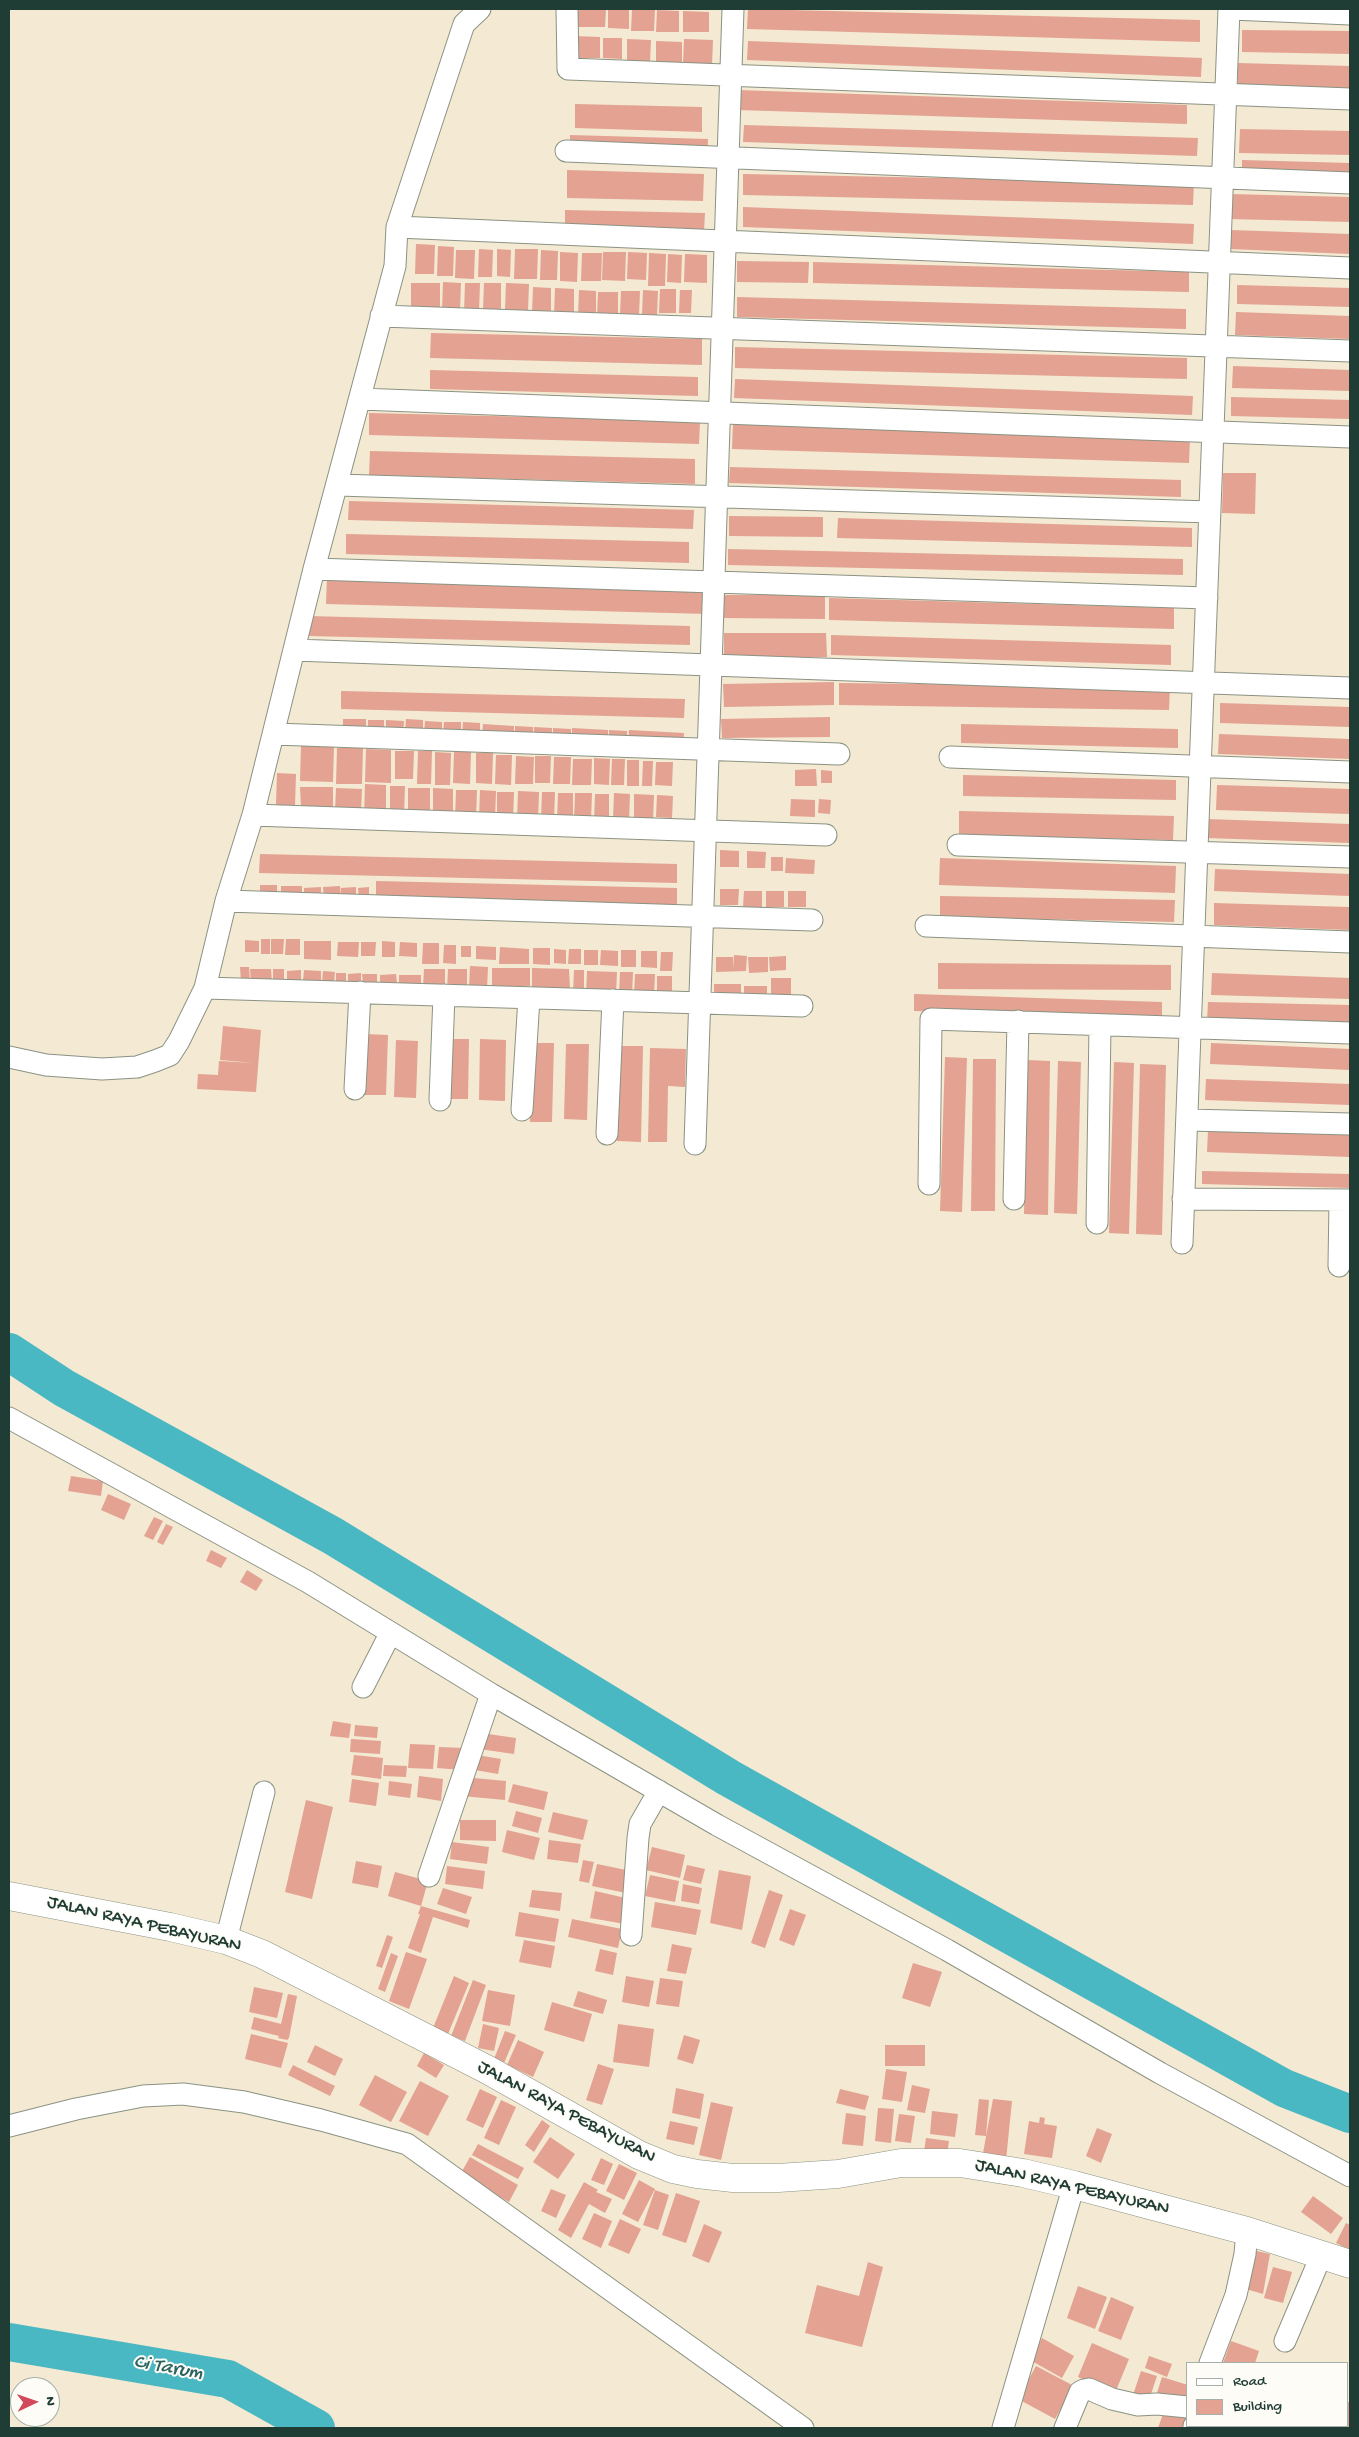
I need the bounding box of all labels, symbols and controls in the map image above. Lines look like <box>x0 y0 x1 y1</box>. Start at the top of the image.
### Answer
street label: JALAN RAYA PEBAYURAN <box>45 1892 243 1958</box>
street label: JALAN RAYA PEBAYURAN <box>473 2056 659 2170</box>
street label: JALAN RAYA PEBAYURAN <box>973 2155 1171 2221</box>
water label: Ci Tarum <box>132 2351 204 2387</box>
legend <box>1186 2362 1349 2427</box>
text: Road <box>1233 2373 1266 2391</box>
north arrow <box>10 2377 60 2427</box>
text: N <box>41 2396 58 2406</box>
text: Building <box>1233 2398 1282 2416</box>

